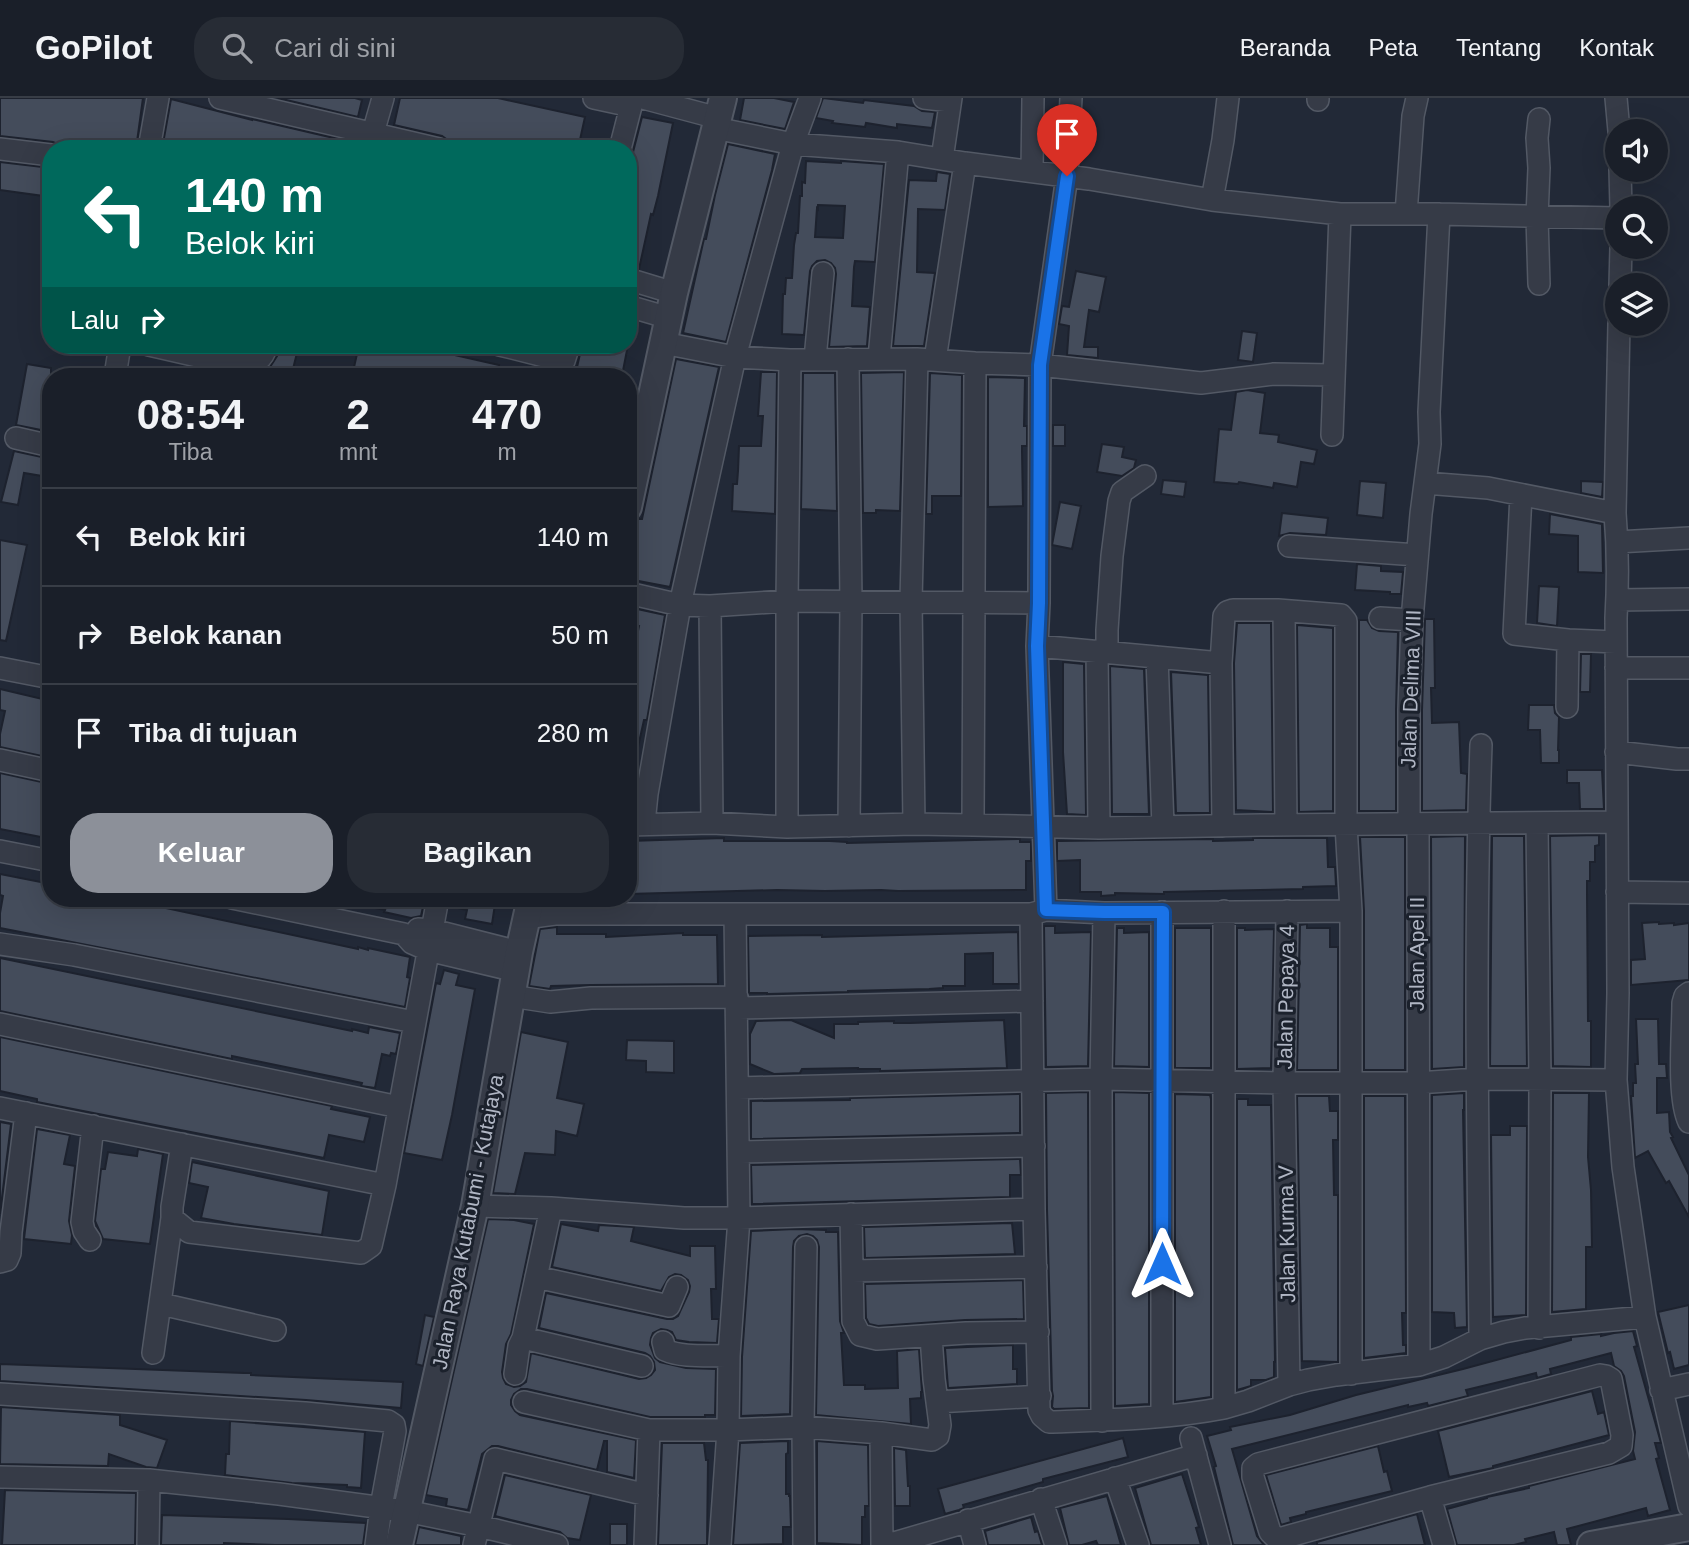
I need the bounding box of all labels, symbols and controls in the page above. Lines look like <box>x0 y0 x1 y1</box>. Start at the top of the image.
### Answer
search box <box>194 17 684 80</box>
text: GoPilot <box>35 29 152 66</box>
icon: search <box>218 29 256 67</box>
text: Cari di sini <box>274 33 396 63</box>
text: Beranda <box>1240 34 1331 61</box>
text: Peta <box>1369 34 1418 61</box>
text: Tentang <box>1456 34 1541 61</box>
text: Kontak <box>1579 34 1654 61</box>
pin <box>1037 104 1097 176</box>
icon: arrive <box>1048 115 1086 153</box>
map controls <box>1605 119 1668 336</box>
button: sound <box>1605 119 1668 182</box>
icon: left <box>70 168 161 259</box>
text: 140 m <box>185 168 324 222</box>
button: search <box>1605 196 1668 259</box>
text: Belok kiri <box>185 225 315 261</box>
button: layers <box>1605 273 1668 336</box>
icon: right <box>133 301 171 339</box>
text: Lalu <box>70 305 119 335</box>
text: 08:54 <box>137 391 244 438</box>
text: 2 <box>346 391 370 438</box>
text: 470 <box>472 391 542 438</box>
text: Tiba <box>169 439 212 465</box>
text: mnt <box>339 439 377 465</box>
text: m <box>498 439 517 465</box>
icon: left <box>70 518 108 556</box>
text: Belok kiri <box>129 522 246 552</box>
text: 140 m <box>537 522 609 552</box>
street label: Jalan Delima VIII <box>1396 609 1425 769</box>
icon: right <box>70 616 108 654</box>
text: Belok kanan <box>129 620 282 650</box>
text: 50 m <box>551 620 609 650</box>
icon: arrive <box>70 714 108 752</box>
text: Tiba di tujuan <box>129 718 298 748</box>
text: 280 m <box>537 718 609 748</box>
button: Keluar <box>70 813 333 893</box>
button: Bagikan <box>347 813 609 893</box>
street label: Jalan Apel II <box>1405 897 1428 1011</box>
street label: Jalan Pepaya 4 <box>1273 924 1298 1070</box>
street label: Jalan Raya Kutabumi - Kutajaya <box>428 1072 507 1371</box>
street label: Jalan Kurma V <box>1274 1165 1299 1303</box>
position arrow <box>1125 1227 1199 1301</box>

